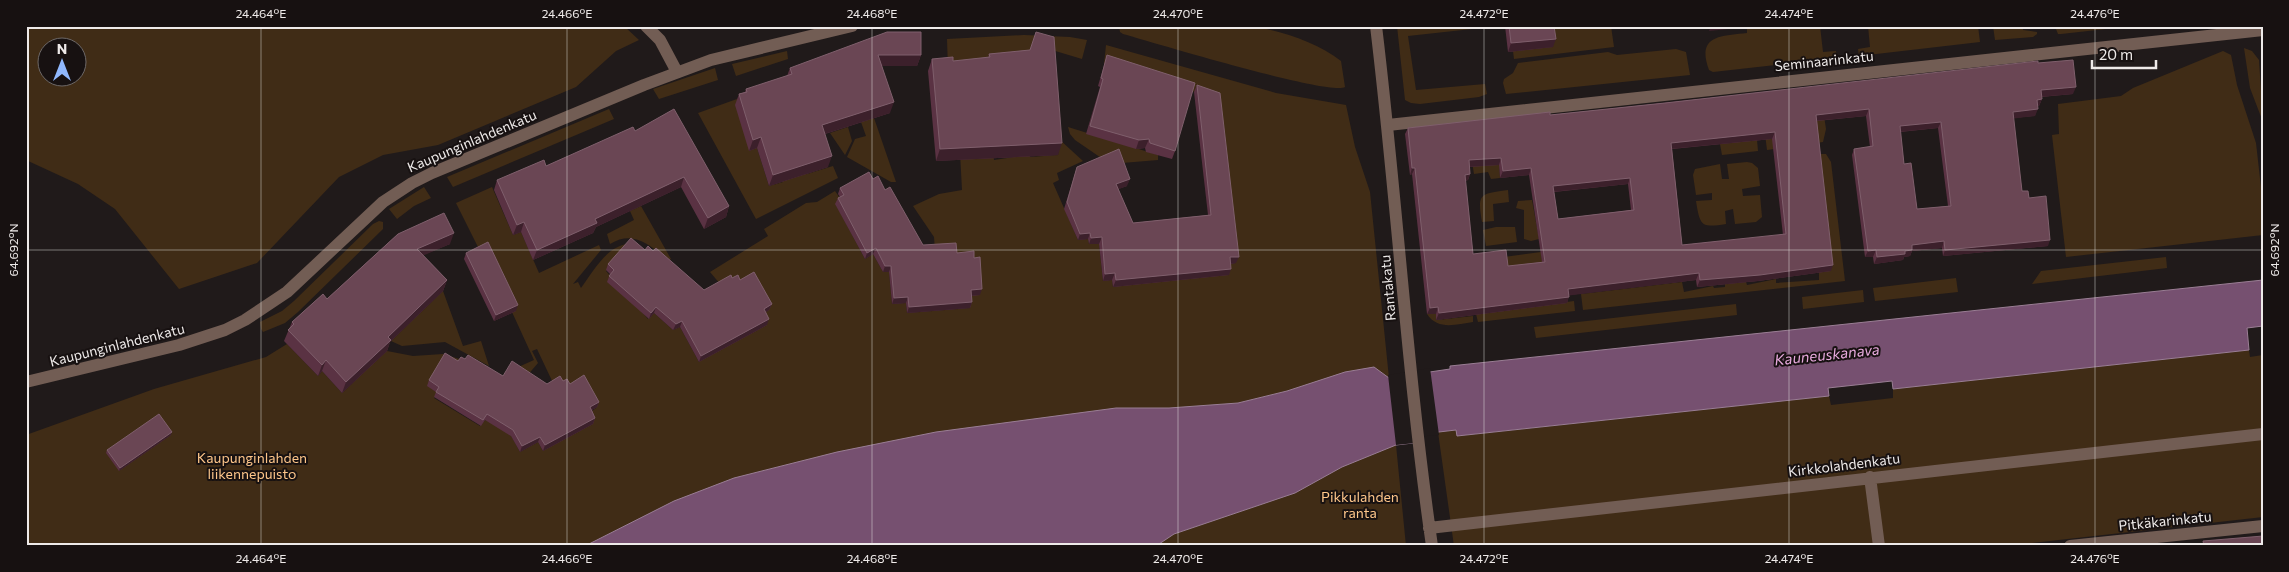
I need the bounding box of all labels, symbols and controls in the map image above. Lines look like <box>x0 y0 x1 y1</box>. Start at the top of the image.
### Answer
text: 24.464°E <box>236 6 286 20</box>
text: 24.466°E <box>542 6 592 20</box>
text: 24.468°E <box>847 6 897 20</box>
text: 24.470°E <box>1153 6 1203 20</box>
text: 24.472°E <box>1459 6 1509 20</box>
text: 24.474°E <box>1765 6 1813 20</box>
text: 24.476°E <box>2070 6 2120 20</box>
north arrow <box>38 38 88 88</box>
scale bar <box>2092 38 2155 70</box>
text: N <box>57 40 67 57</box>
text: 20 m <box>2099 45 2133 63</box>
street label: Seminaarinkatu <box>1773 47 1874 74</box>
street label: Kaupunginlahdenkatu <box>405 106 539 175</box>
text: 64.692°N <box>6 224 20 276</box>
text: 64.692°N <box>2267 224 2281 276</box>
street label: Rantakatu <box>1376 254 1399 322</box>
street label: Kaupunginlahdenkatu <box>48 319 186 370</box>
water label: Kauneuskanava <box>1774 340 1880 368</box>
park label: Kaupunginlahden liikennepuisto <box>197 449 307 482</box>
street label: Kirkkolahdenkatu <box>1787 449 1901 480</box>
park label: Pikkulahden ranta <box>1321 488 1399 521</box>
street label: Pitkäkarinkatu <box>2118 507 2212 534</box>
text: 24.464°E <box>236 551 286 565</box>
text: 24.466°E <box>542 551 592 565</box>
text: 24.468°E <box>847 551 897 565</box>
text: 24.470°E <box>1153 551 1203 565</box>
text: 24.472°E <box>1459 551 1509 565</box>
text: 24.474°E <box>1765 551 1813 565</box>
text: 24.476°E <box>2070 551 2120 565</box>

